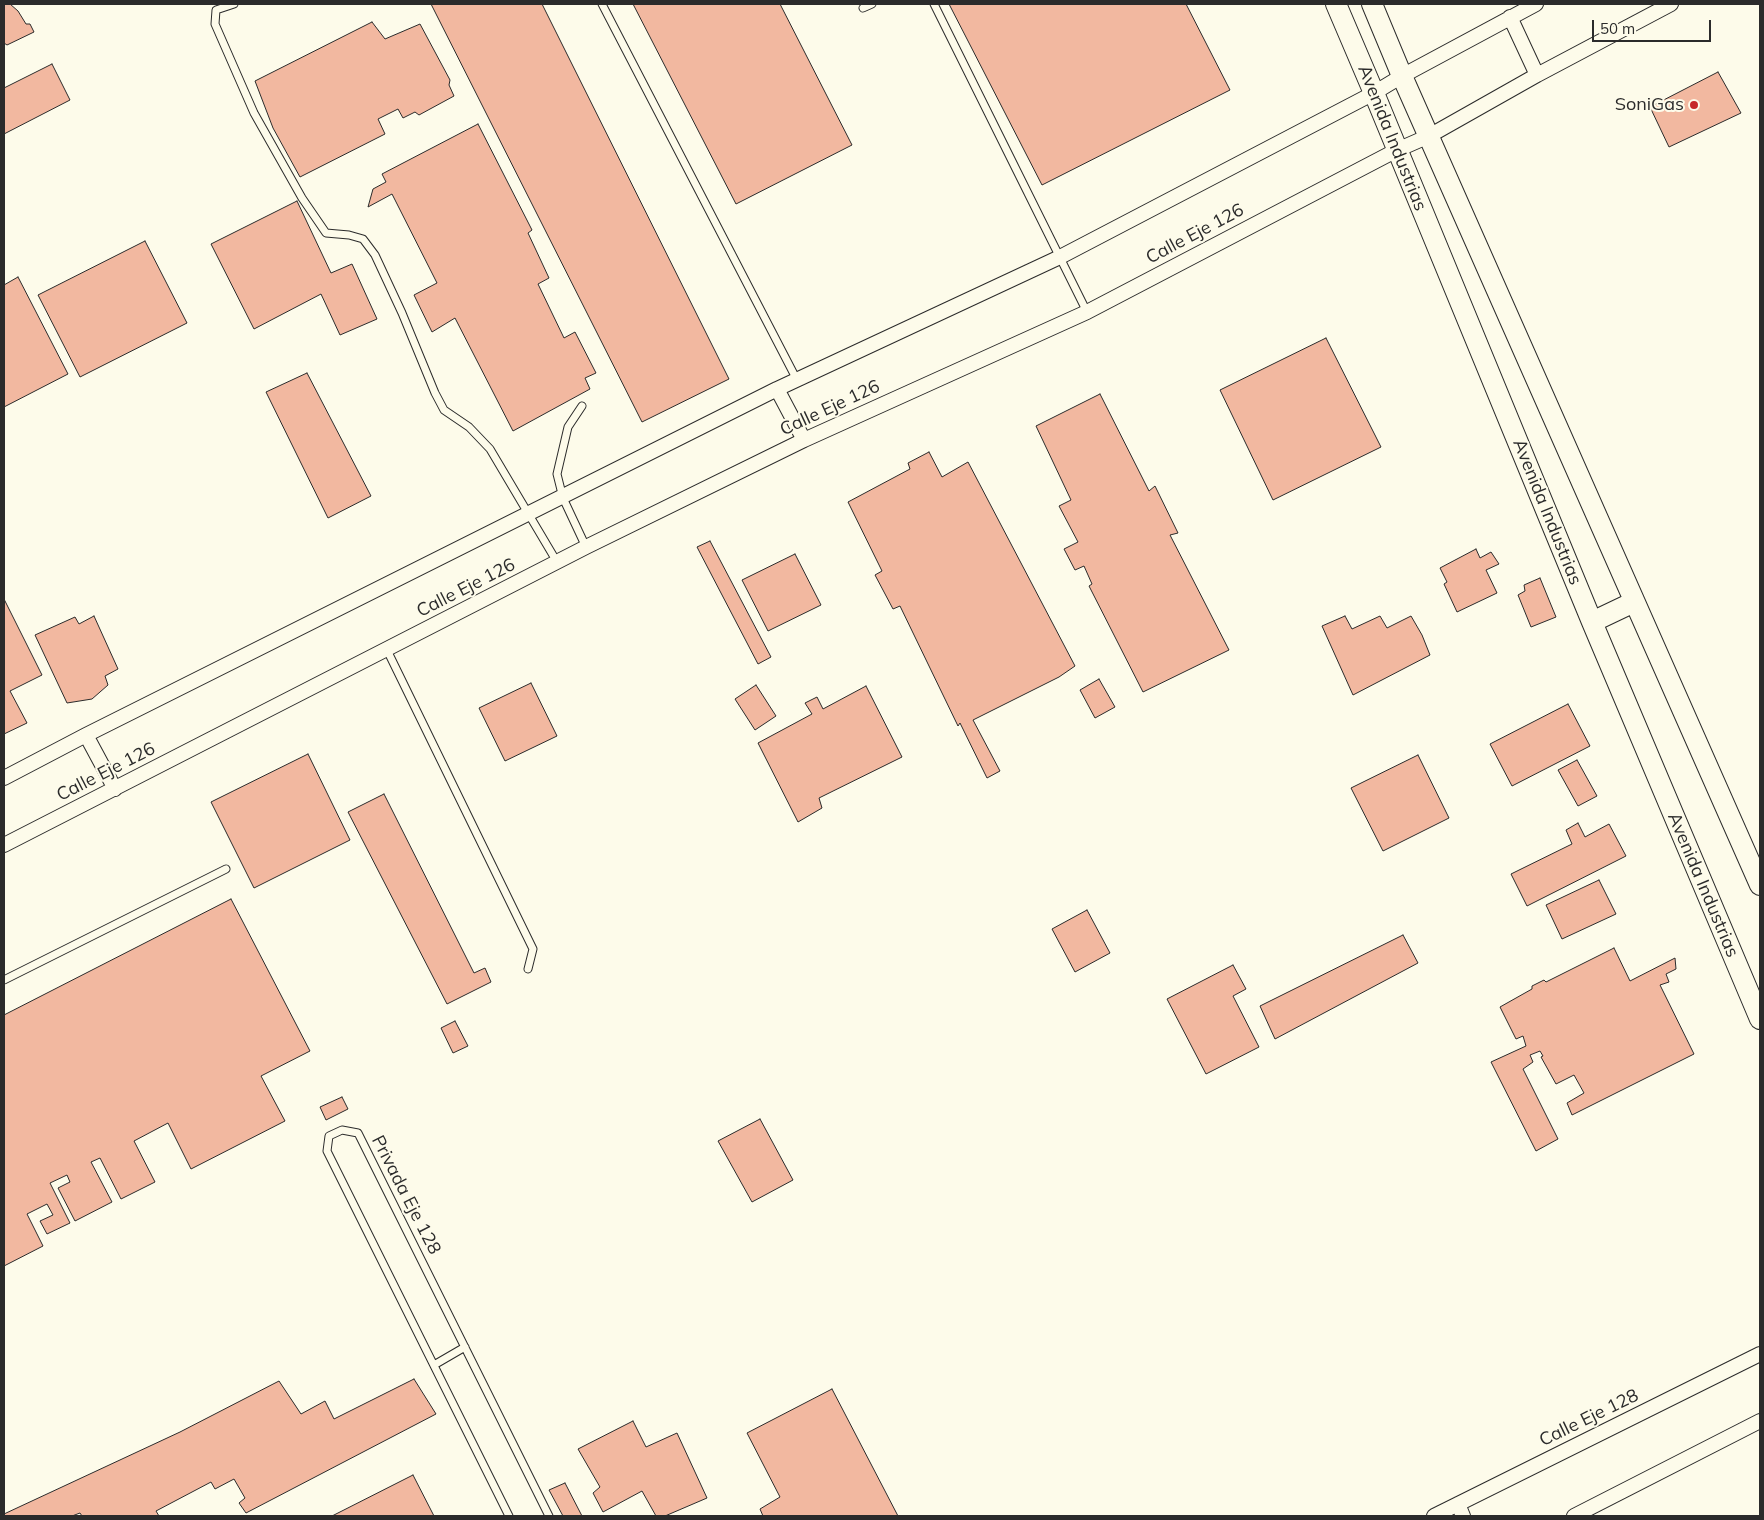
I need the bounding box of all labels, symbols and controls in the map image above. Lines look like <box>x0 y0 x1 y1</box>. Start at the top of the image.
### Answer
scale bar <box>1594 10 1713 42</box>
text: 50 m <box>1600 19 1635 38</box>
street label: Avenida Industrias <box>1353 62 1431 214</box>
place label: SoniGas <box>1615 94 1684 116</box>
marker: SoniGas <box>1688 99 1700 111</box>
street label: Calle Eje 126 <box>1142 199 1248 269</box>
street label: Calle Eje 126 <box>777 375 883 441</box>
street label: Avenida Industrias <box>1508 436 1586 588</box>
street label: Calle Eje 126 <box>413 554 519 622</box>
street label: Calle Eje 126 <box>53 738 159 806</box>
street label: Avenida Industrias <box>1663 809 1743 961</box>
street label: Privada Eje 128 <box>367 1132 445 1258</box>
street label: Calle Eje 128 <box>1536 1385 1642 1451</box>

